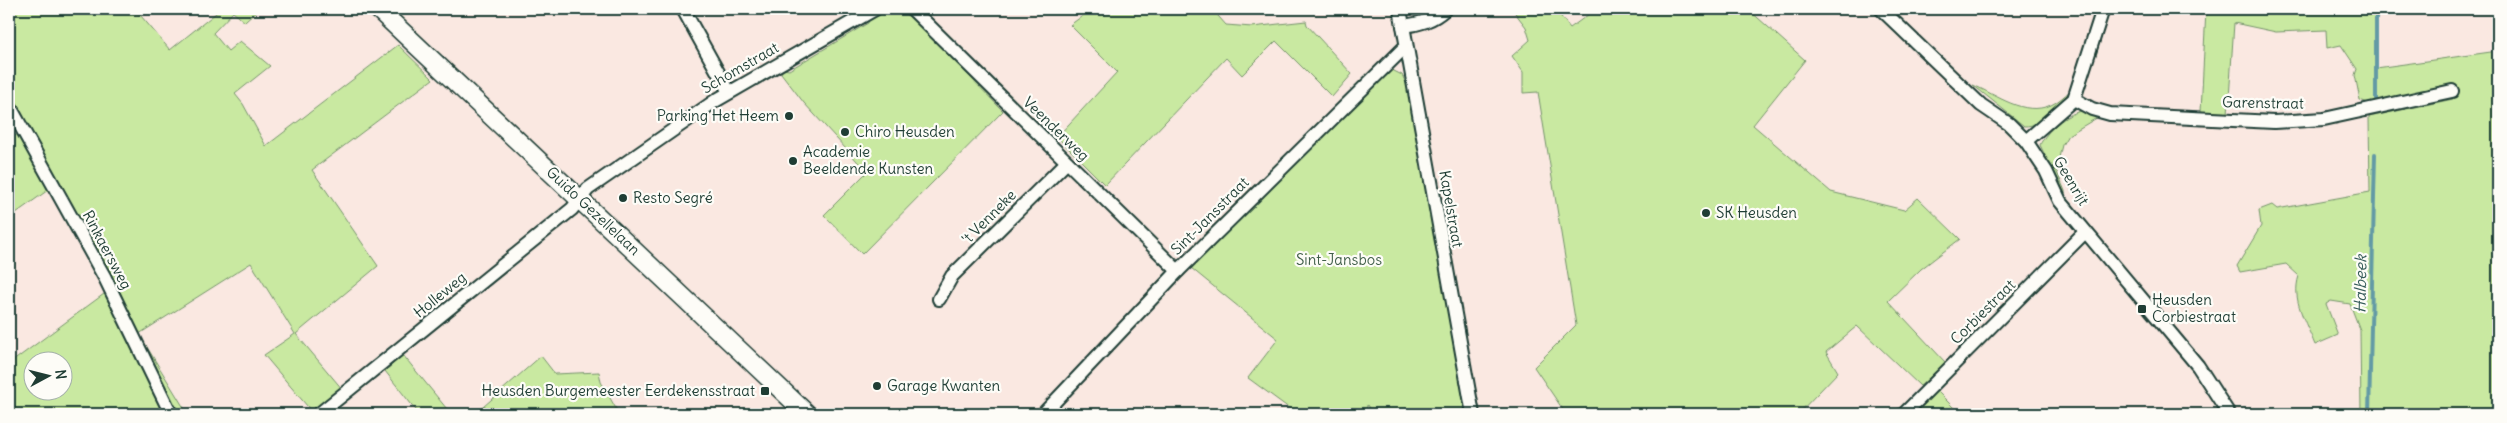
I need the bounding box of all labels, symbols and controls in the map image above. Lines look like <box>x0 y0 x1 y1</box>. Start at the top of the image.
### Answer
street label: Schomstraat <box>698 38 782 97</box>
street label: Veenderweg <box>1019 92 1093 165</box>
street label: Garenstraat <box>2222 92 2304 113</box>
place label: Parking Het Heem <box>657 106 779 125</box>
marker: Parking Het Heem <box>783 110 795 122</box>
place label: Chiro Heusden <box>855 122 955 141</box>
marker: Chiro Heusden <box>839 126 851 138</box>
place label: Academie Beeldende Kunsten <box>803 142 934 178</box>
street label: Geenrijt <box>2049 153 2093 209</box>
marker: Academie Beeldende Kunsten <box>787 155 799 167</box>
street label: Guido Gezellelaan <box>542 162 645 259</box>
street label: Kapelstraat <box>1435 169 1468 249</box>
street label: Sint-Jansstraat <box>1167 173 1253 259</box>
street label: 't Venneke <box>957 185 1020 248</box>
place label: Resto Segré <box>633 188 713 207</box>
marker: Resto Segré <box>617 192 629 204</box>
place label: SK Heusden <box>1716 203 1797 222</box>
street label: Rinkaersweg <box>79 207 136 293</box>
marker: SK Heusden <box>1700 207 1712 219</box>
park label: Sint-Jansbos <box>1296 250 1382 269</box>
water label: Halbeek <box>2349 253 2371 313</box>
street label: Holleweg <box>410 268 470 322</box>
street label: Corbiestraat <box>1946 275 2019 348</box>
place label: Heusden Corbiestraat <box>2152 290 2236 326</box>
marker: Heusden Corbiestraat <box>2136 303 2148 315</box>
north arrow <box>22 350 72 400</box>
text: N <box>51 369 70 380</box>
place label: Garage Kwanten <box>887 376 1001 395</box>
marker: Garage Kwanten <box>871 380 883 392</box>
place label: Heusden Burgemeester Eerdekensstraat <box>481 381 755 400</box>
marker: Heusden Burgemeester Eerdekensstraat <box>759 385 771 397</box>

